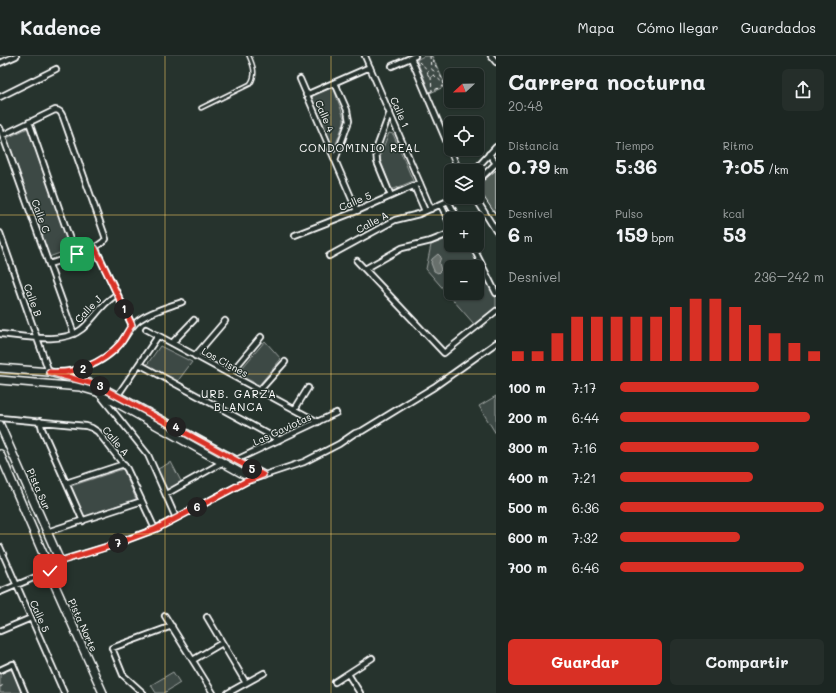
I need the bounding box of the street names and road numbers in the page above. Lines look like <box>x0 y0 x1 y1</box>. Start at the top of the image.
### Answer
street label: Calle 1 <box>387 94 413 130</box>
street label: Calle 4 <box>312 98 338 134</box>
street label: Calle 5 <box>337 188 373 214</box>
street label: Calle C <box>28 197 54 235</box>
street label: Calle A <box>353 208 391 236</box>
street label: Calle B <box>21 282 45 318</box>
street label: Calle J <box>71 292 105 326</box>
street label: Los Cisnes <box>199 344 251 380</box>
street label: Las Gaviotas <box>251 409 314 449</box>
street label: Calle A <box>99 423 133 459</box>
street label: Pista Sur <box>24 466 54 512</box>
street label: Pista Norte <box>65 596 101 654</box>
street label: Calle 5 <box>27 598 53 634</box>

